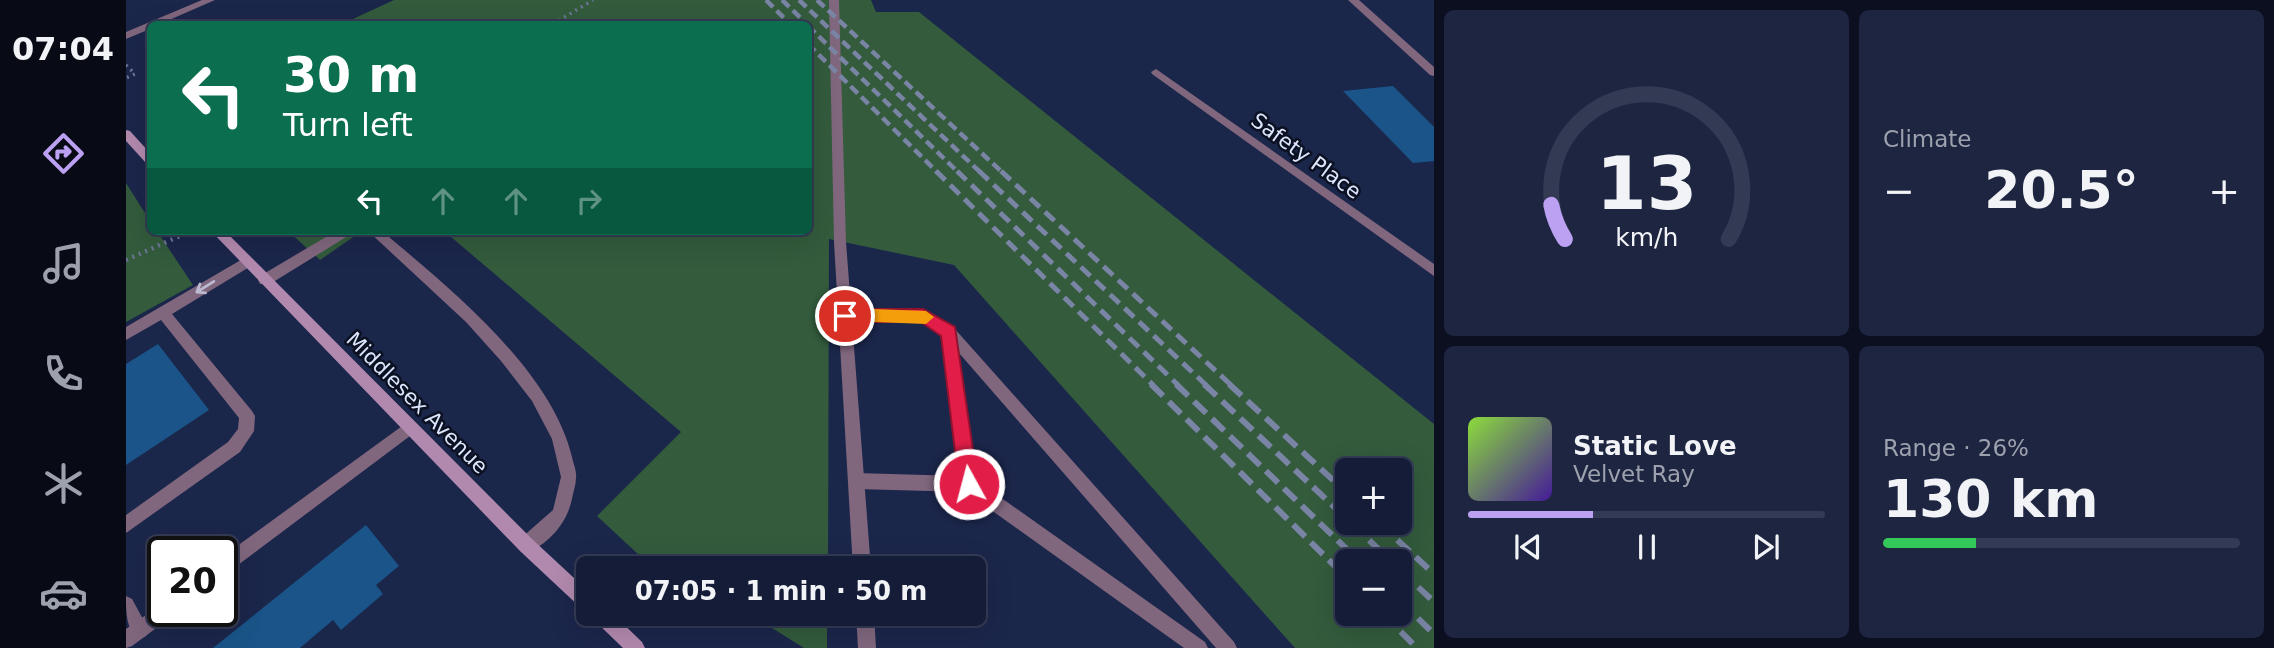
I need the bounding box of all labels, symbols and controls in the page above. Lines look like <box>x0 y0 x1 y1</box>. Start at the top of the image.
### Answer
text: 07:04 <box>12 30 114 68</box>
text: 30 m <box>283 47 419 104</box>
icon: left <box>168 49 259 140</box>
text: Turn left <box>283 106 413 144</box>
street label: Safety Place <box>1246 108 1366 204</box>
text: Climate <box>1883 126 1972 152</box>
icon: directions <box>39 129 88 178</box>
text: 13 <box>1596 141 1697 226</box>
text: 20.5° <box>1984 160 2139 220</box>
text: − <box>1883 169 1915 213</box>
text: + <box>2208 169 2240 213</box>
icon: left <box>351 182 389 220</box>
icon: ahead <box>424 182 462 220</box>
icon: ahead <box>497 182 535 220</box>
icon: right <box>570 182 608 220</box>
text: km/h <box>1615 223 1678 252</box>
icon: music <box>39 239 88 288</box>
one-way arrow <box>195 281 215 295</box>
pin <box>815 286 875 346</box>
icon: arrive <box>826 297 864 335</box>
street label: Middlesex Avenue <box>341 327 493 479</box>
icon: phone <box>39 349 88 398</box>
text: Static Love <box>1573 431 1737 461</box>
text: Range · 26% <box>1883 435 2029 461</box>
position arrow <box>932 447 1006 521</box>
map controls <box>1335 458 1412 626</box>
button: + <box>1335 458 1412 535</box>
icon: climate <box>39 459 88 508</box>
text: Velvet Ray <box>1573 461 1695 487</box>
text: 130 km <box>1883 469 2098 529</box>
icon: previous <box>1509 528 1547 566</box>
icon: pause <box>1628 528 1666 566</box>
icon: next <box>1747 528 1785 566</box>
speed limit sign: 20 <box>147 536 238 627</box>
button: − <box>1335 549 1412 626</box>
icon: car <box>39 569 88 618</box>
text: 07:05 · 1 min · 50 m <box>635 576 927 606</box>

